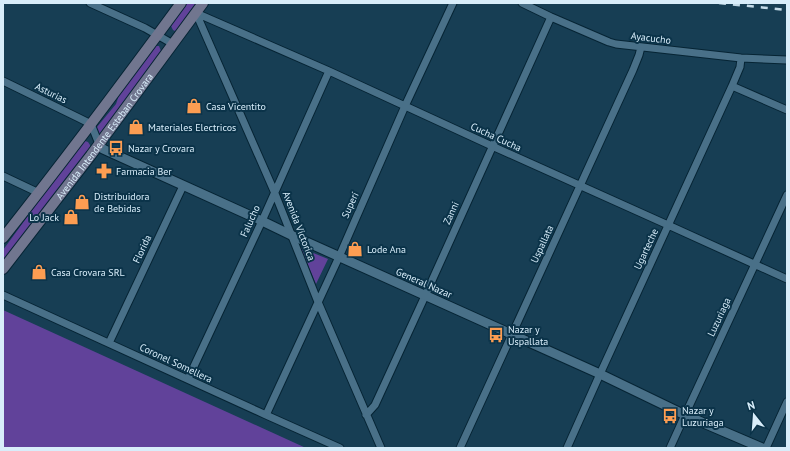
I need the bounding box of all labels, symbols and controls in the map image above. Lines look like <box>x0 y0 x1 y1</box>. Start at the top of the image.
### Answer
street label: Ayacucho <box>630 29 672 47</box>
street label: Avenida Intendente Esteban Crovara <box>53 70 156 202</box>
street label: Asturias <box>33 80 69 106</box>
shop icon: Casa Vicentito <box>185 97 203 115</box>
place label: Casa Vicentito <box>206 100 266 113</box>
shop icon: Materiales Electricos <box>127 118 145 136</box>
street label: Cucha Cucha <box>469 120 523 154</box>
place label: Materiales Electricos <box>148 121 236 134</box>
bus stop icon: Nazar y Crovara <box>107 139 125 157</box>
place label: Nazar y Crovara <box>128 142 194 155</box>
pharmacy icon: Farmacia Ber <box>95 162 113 180</box>
place label: Farmacia Ber <box>116 165 172 178</box>
street label: Avenida Victorica <box>280 189 318 263</box>
place label: Distribuidora de Bebidas <box>94 190 150 215</box>
street label: Superí <box>339 190 362 220</box>
shop icon: Distribuidora de Bebidas <box>73 193 91 211</box>
street label: Zanni <box>440 199 462 227</box>
street label: Falucho <box>237 203 263 239</box>
shop icon: Lo Jack <box>62 208 80 226</box>
place label: Lo Jack <box>29 211 59 224</box>
street label: Uspallata <box>528 223 556 265</box>
street label: Ugarteche <box>631 226 661 272</box>
street label: Florida <box>130 233 154 265</box>
shop icon: Lode Ana <box>346 240 364 258</box>
place label: Lode Ana <box>367 243 406 256</box>
shop icon: Casa Crovara SRL <box>30 263 48 281</box>
street label: General Nazar <box>394 265 455 301</box>
place label: Casa Crovara SRL <box>51 266 125 279</box>
street label: Luzuriaga <box>704 295 734 339</box>
place label: Nazar y Uspallata <box>508 323 548 348</box>
bus stop icon: Nazar y Uspallata <box>487 326 505 344</box>
street label: Coronel Somellera <box>138 340 214 386</box>
north arrow <box>734 395 774 435</box>
text: N <box>746 398 757 413</box>
place label: Nazar y Luzuriaga <box>682 404 724 429</box>
bus stop icon: Nazar y Luzuriaga <box>661 407 679 425</box>

